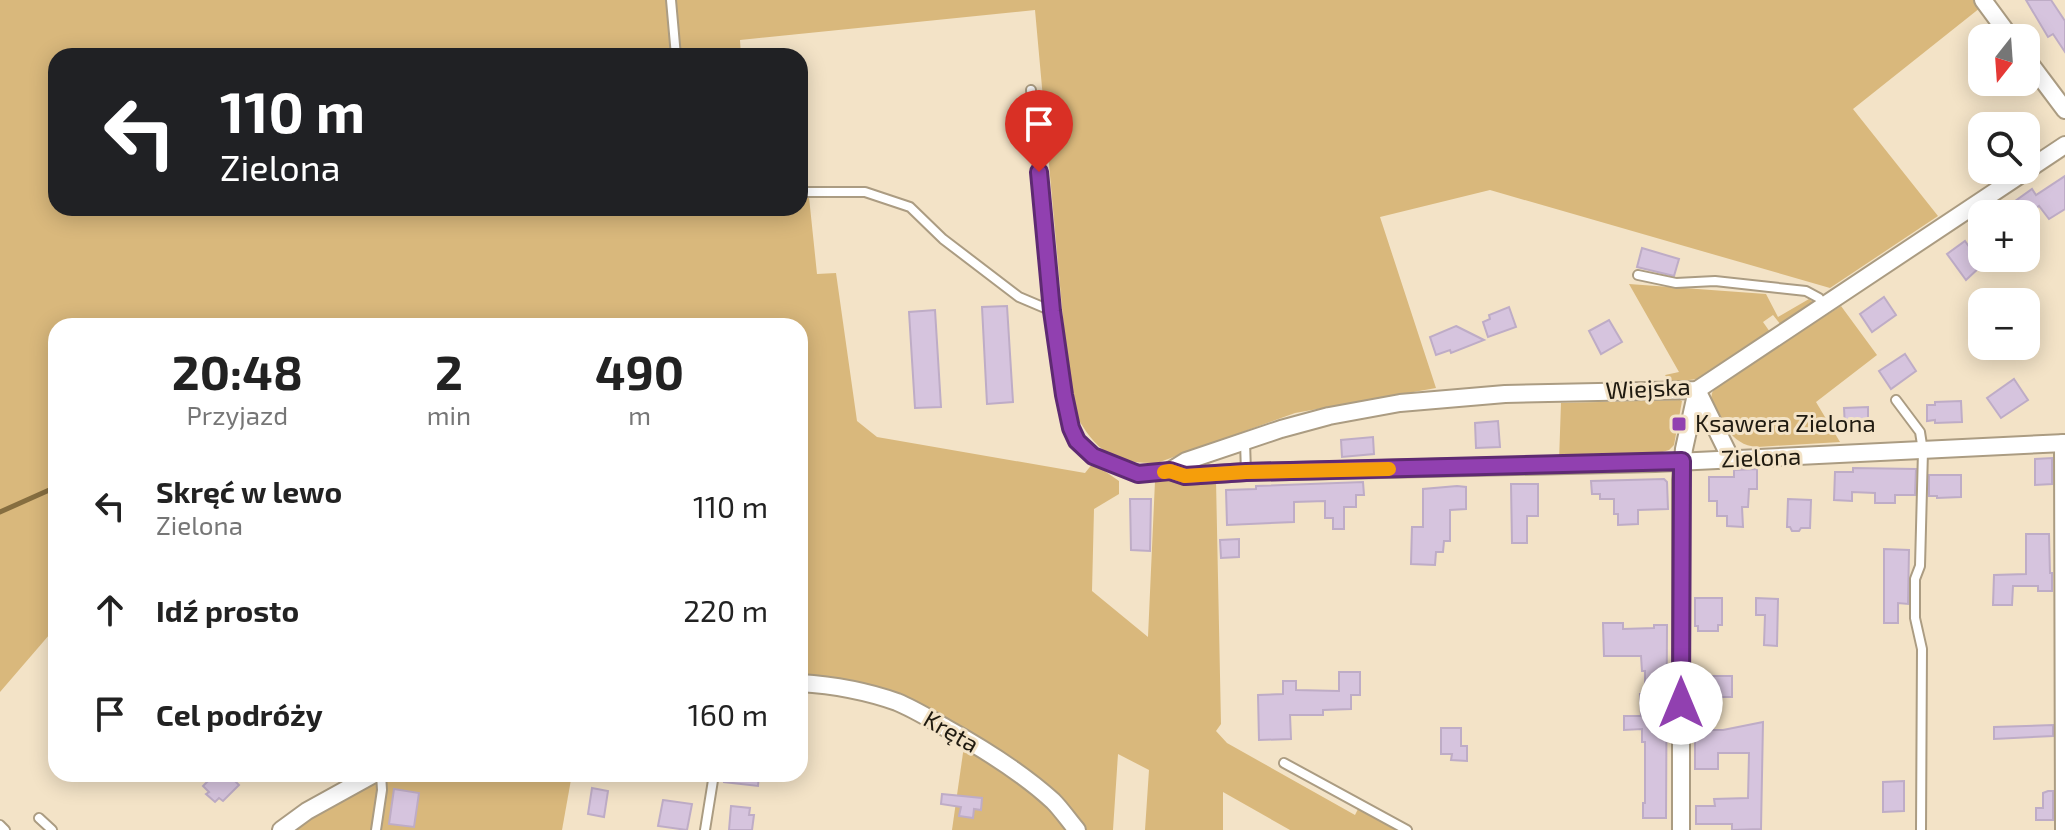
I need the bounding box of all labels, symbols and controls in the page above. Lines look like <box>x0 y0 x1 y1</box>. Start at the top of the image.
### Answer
north arrow <box>1968 24 2040 96</box>
map controls <box>1968 24 2040 360</box>
text: 110 m <box>220 77 365 144</box>
icon: left <box>88 80 192 184</box>
pin <box>1005 90 1073 172</box>
icon: arrive <box>1017 102 1061 146</box>
button: search <box>1968 112 2040 184</box>
text: Zielona <box>220 145 340 188</box>
button: + <box>1968 200 2040 272</box>
button: − <box>1968 288 2040 360</box>
text: 20:48 <box>172 342 303 400</box>
text: 2 <box>435 342 463 400</box>
text: 490 <box>595 342 684 400</box>
street label: Wiejska <box>1605 371 1691 404</box>
text: Przyjazd <box>187 399 288 430</box>
text: min <box>427 399 471 430</box>
text: m <box>628 399 651 430</box>
place label: Ksawera Zielona <box>1695 408 1876 437</box>
marker: Ksawera Zielona <box>1670 415 1688 433</box>
street label: Zielona <box>1720 441 1802 472</box>
text: Skręć w lewo <box>156 473 342 509</box>
icon: left <box>88 484 132 528</box>
text: 110 m <box>693 488 768 524</box>
text: Zielona <box>156 509 243 540</box>
icon: ahead <box>88 588 132 632</box>
text: Idź prosto <box>156 592 299 628</box>
text: 220 m <box>683 592 768 628</box>
position arrow <box>1639 661 1723 745</box>
icon: arrive <box>88 692 132 736</box>
text: Cel podróży <box>156 696 323 732</box>
text: 160 m <box>688 696 768 732</box>
street label: Kręta <box>919 703 984 758</box>

